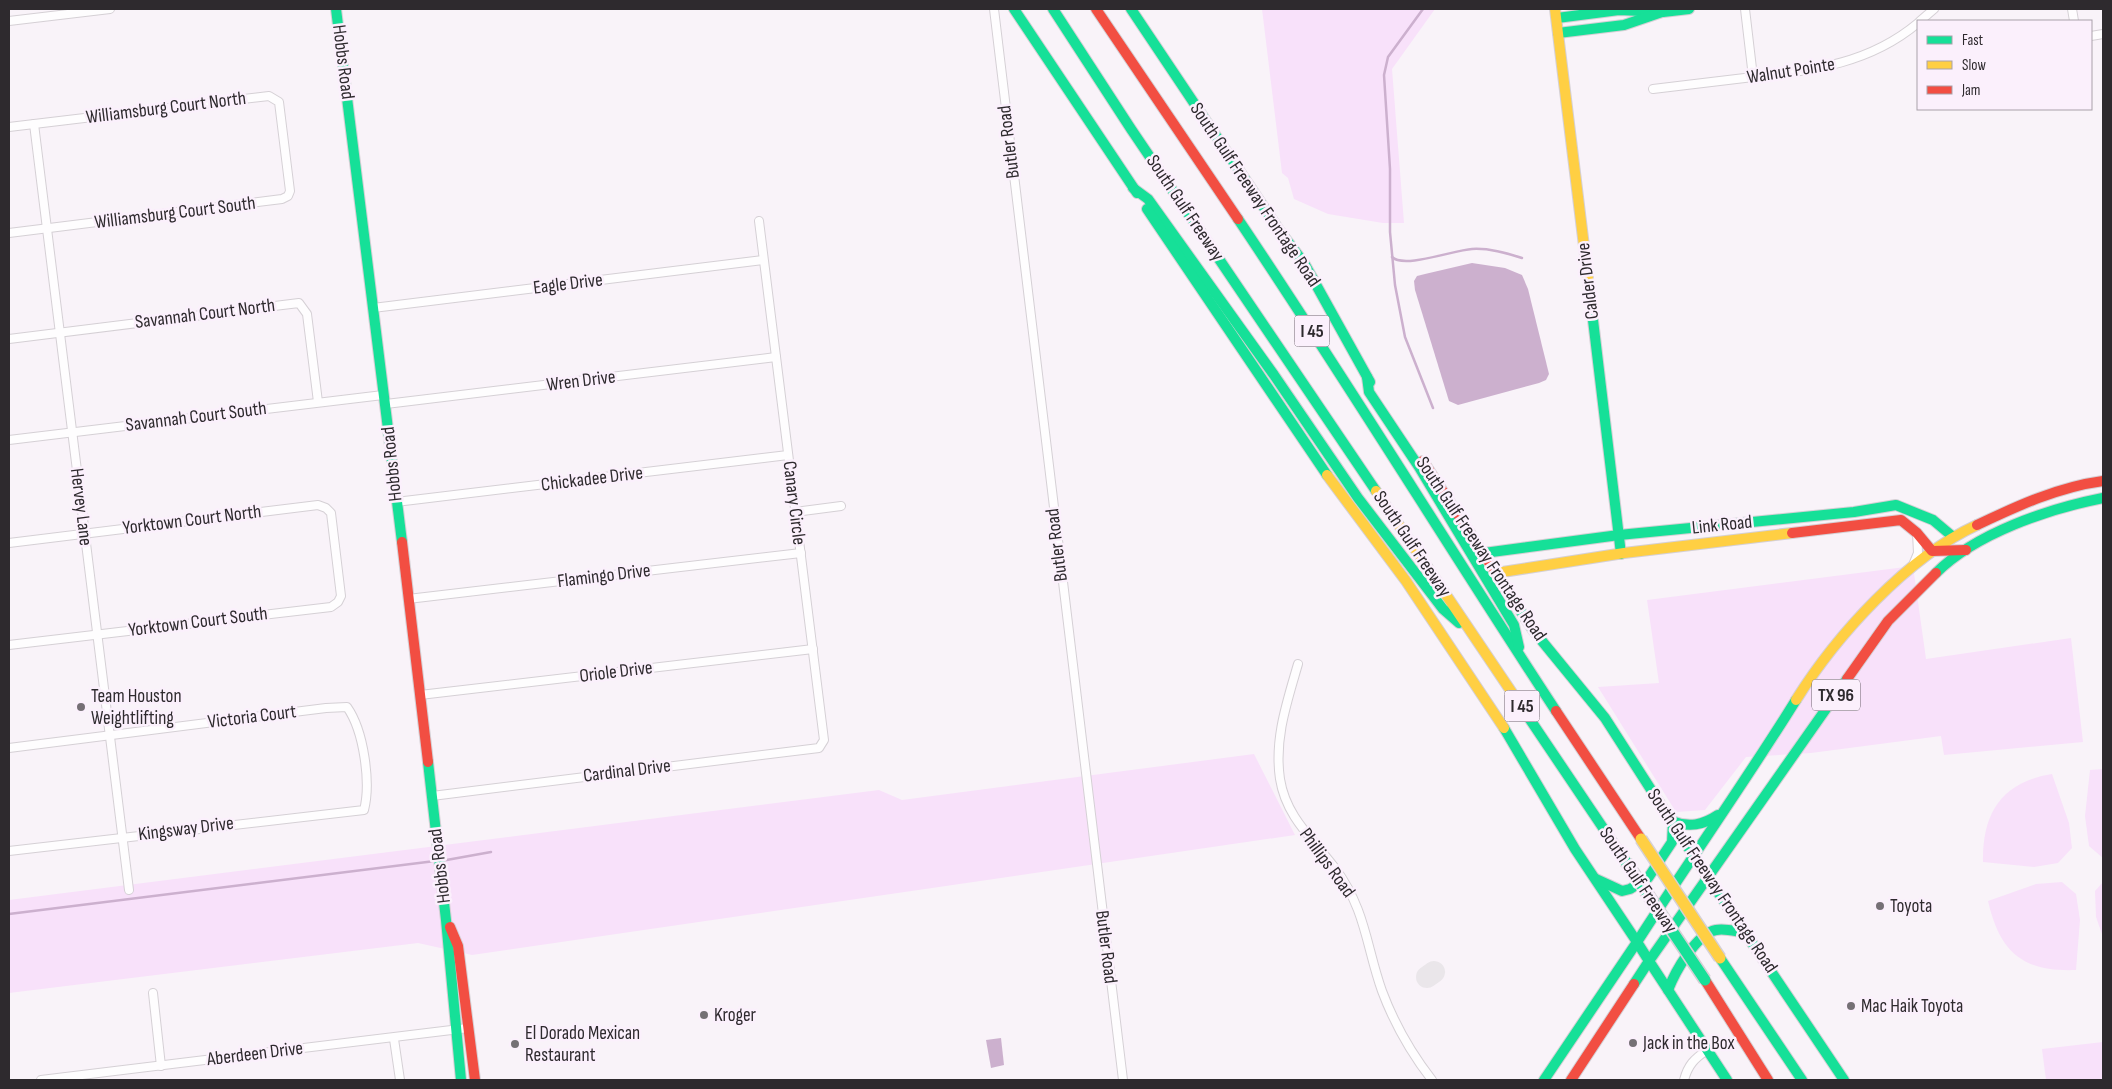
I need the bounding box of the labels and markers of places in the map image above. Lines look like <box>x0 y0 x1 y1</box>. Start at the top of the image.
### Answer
place label: Team Houston Weightlifting <box>91 685 182 730</box>
marker: Team Houston Weightlifting <box>75 701 87 713</box>
place label: Toyota <box>1890 895 1932 918</box>
marker: Toyota <box>1874 900 1886 912</box>
place label: Mac Haik Toyota <box>1861 995 1963 1018</box>
marker: Mac Haik Toyota <box>1845 1000 1857 1012</box>
place label: Kroger <box>714 1004 757 1027</box>
marker: Kroger <box>698 1009 710 1021</box>
place label: El Dorado Mexican Restaurant <box>525 1022 640 1067</box>
place label: Jack in the Box <box>1642 1032 1735 1055</box>
marker: Jack in the Box <box>1627 1037 1639 1049</box>
marker: El Dorado Mexican Restaurant <box>509 1038 521 1050</box>

